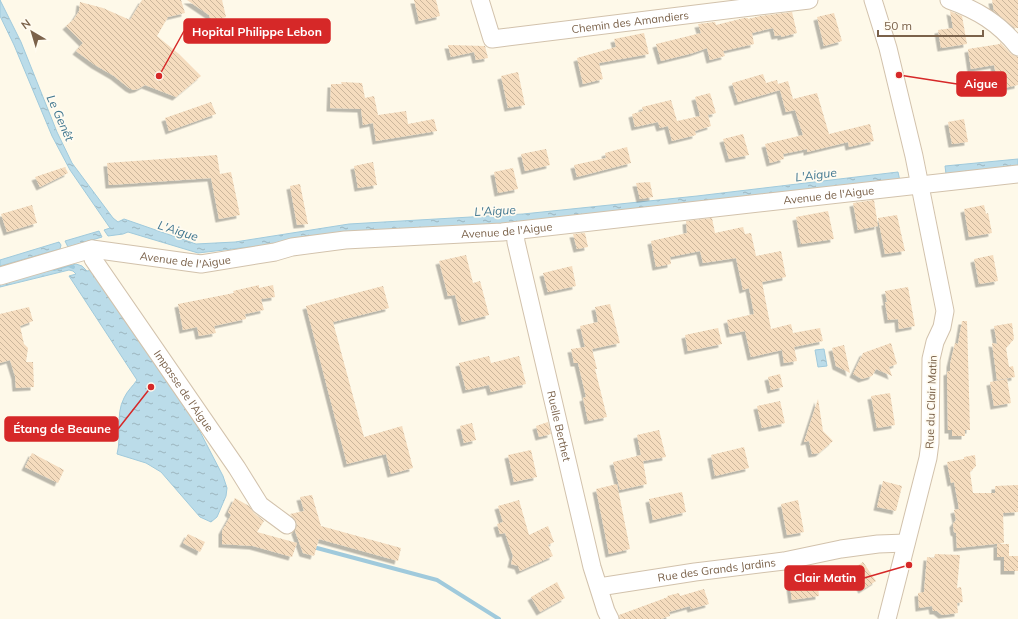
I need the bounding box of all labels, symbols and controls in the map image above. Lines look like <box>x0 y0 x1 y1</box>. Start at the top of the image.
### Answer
street label: Chemin des Amandiers <box>571 8 690 36</box>
north arrow <box>12 12 52 52</box>
scale bar <box>878 12 983 38</box>
text: N <box>18 16 33 32</box>
text: 50 m <box>884 18 912 33</box>
callout: Hopital Philippe Lebon <box>184 19 330 43</box>
text: Hopital Philippe Lebon <box>192 24 322 39</box>
callout: Aigue <box>957 72 1006 96</box>
text: Aigue <box>964 76 998 91</box>
water label: Le Genêt <box>44 92 78 144</box>
water label: L'Aigue <box>794 164 838 184</box>
street label: Avenue de l'Aigue <box>782 183 875 207</box>
water label: L'Aigue <box>474 202 517 219</box>
water label: L'Aigue <box>156 217 201 244</box>
street label: Avenue de l'Aigue <box>461 219 553 241</box>
street label: Avenue de l'Aigue <box>139 249 232 271</box>
street label: Impasse de l'Aigue <box>151 347 217 434</box>
street label: Rue du Clair Matin <box>922 355 940 449</box>
street label: Ruelle Berthet <box>544 389 574 463</box>
callout: Étang de Beaune <box>5 417 118 441</box>
text: Étang de Beaune <box>13 421 111 436</box>
street label: Rue des Grands Jardins <box>657 555 777 585</box>
callout: Clair Matin <box>785 566 864 590</box>
text: Clair Matin <box>794 570 856 585</box>

